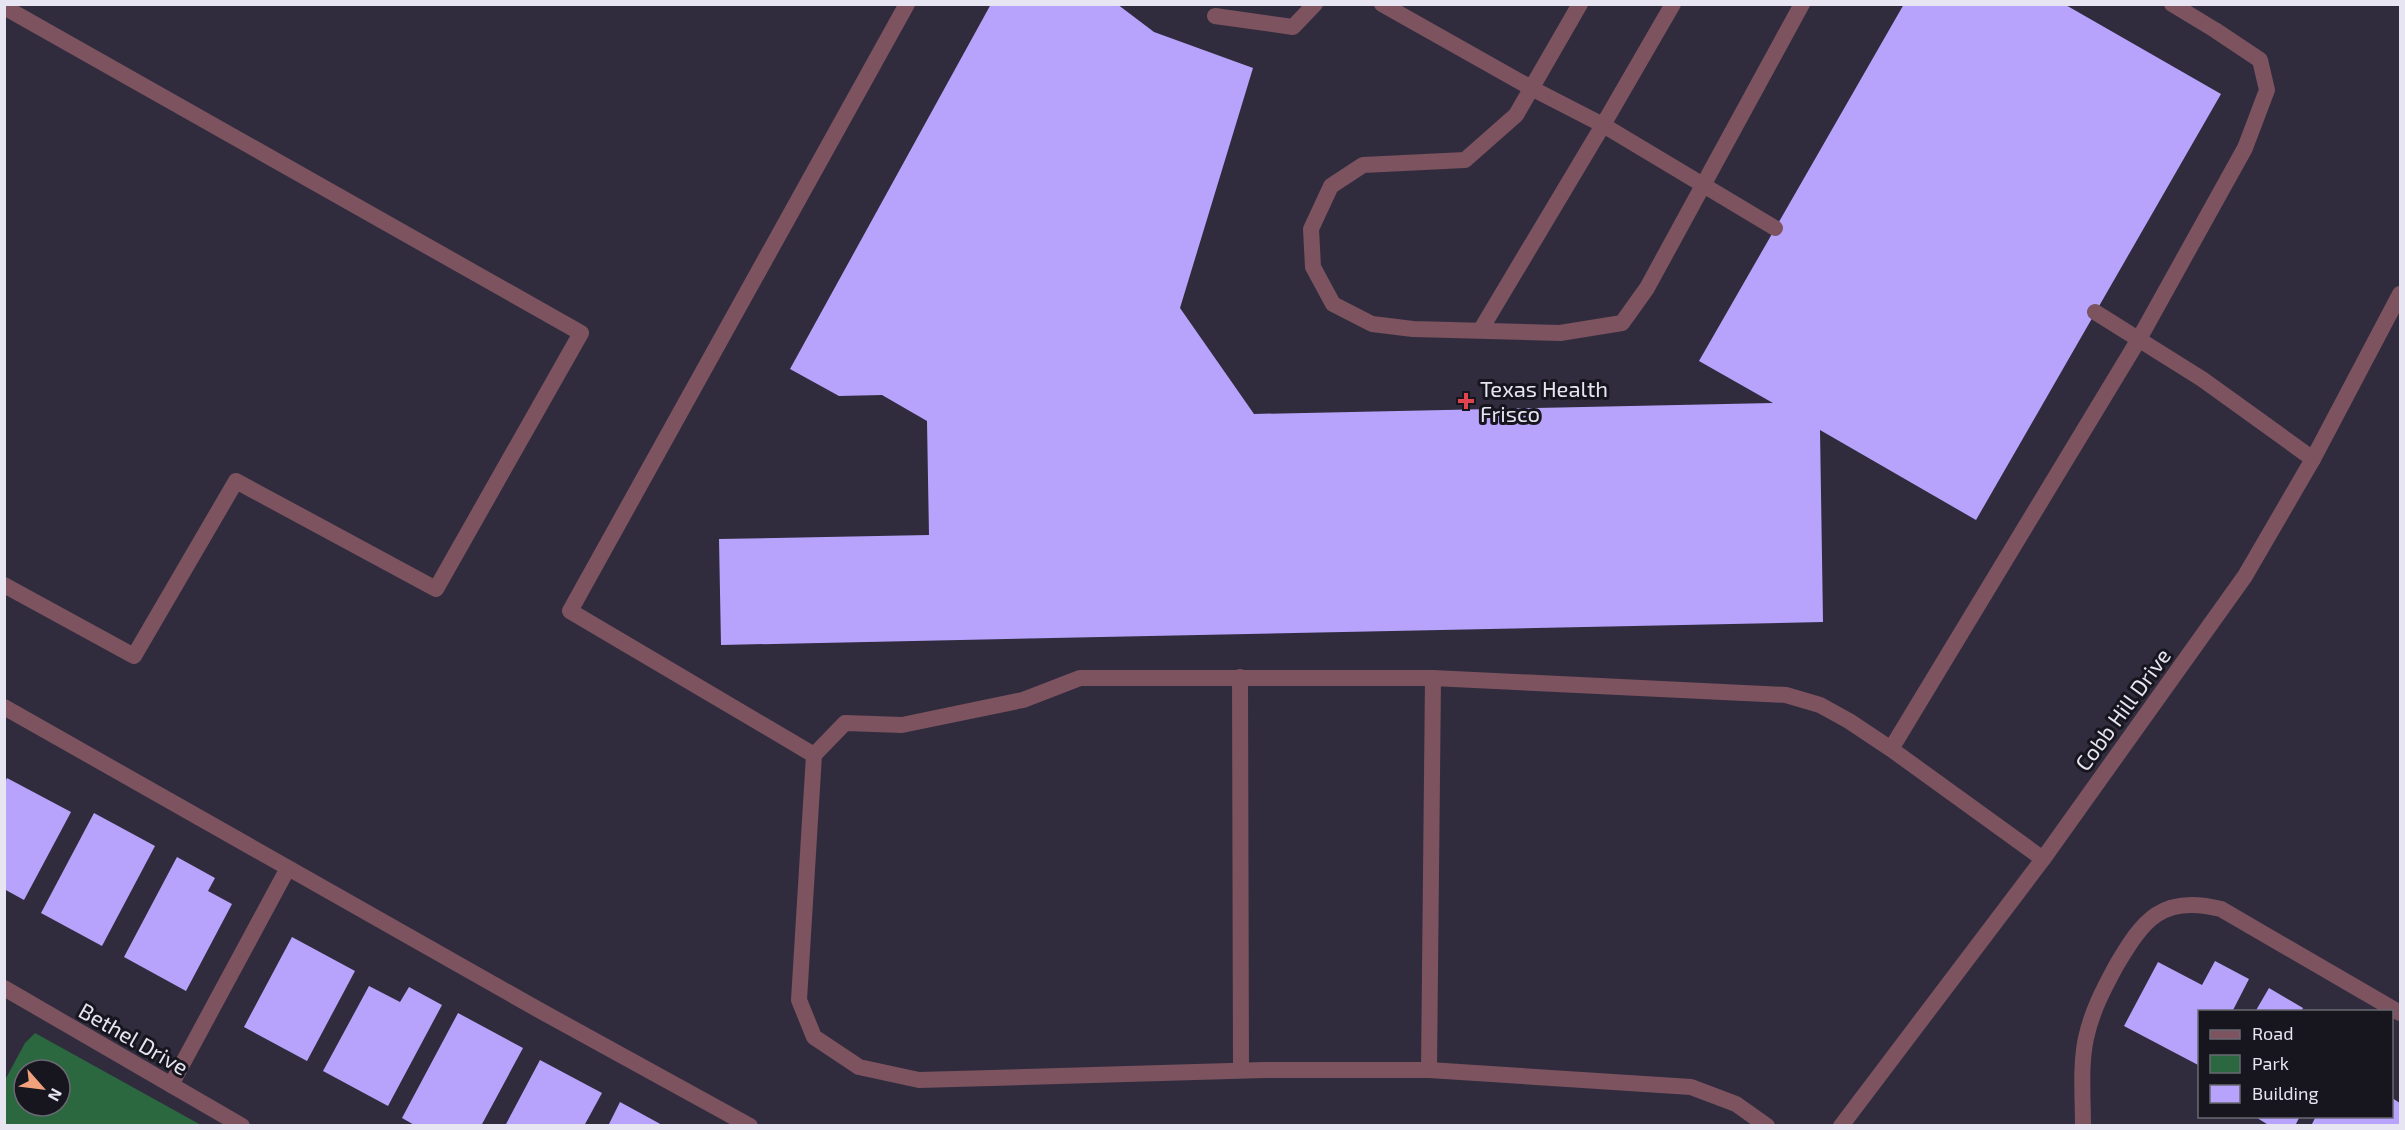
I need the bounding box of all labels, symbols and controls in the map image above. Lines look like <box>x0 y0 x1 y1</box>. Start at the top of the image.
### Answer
place label: Texas Health Frisco <box>1480 375 1608 426</box>
marker: Texas Health Frisco <box>1457 392 1475 410</box>
street label: Cobb Hill Drive <box>2069 643 2175 775</box>
street label: Bethel Drive <box>75 996 193 1080</box>
legend <box>2198 1010 2393 1118</box>
text: Road <box>2252 1022 2293 1044</box>
text: Park <box>2252 1052 2289 1074</box>
north arrow <box>12 1058 72 1118</box>
text: Building <box>2252 1082 2319 1104</box>
text: N <box>45 1086 67 1105</box>

